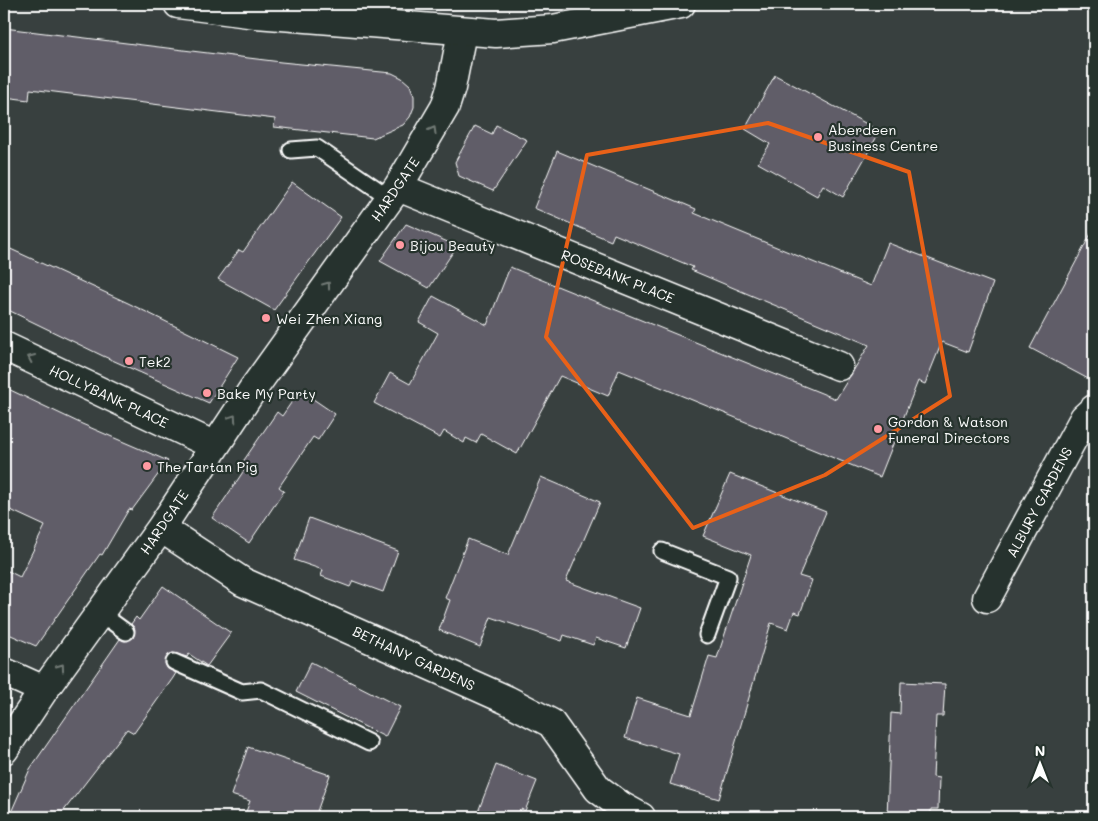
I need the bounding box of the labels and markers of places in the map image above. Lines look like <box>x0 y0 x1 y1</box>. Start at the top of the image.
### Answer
place label: Aberdeen Business Centre <box>828 120 938 155</box>
marker: Aberdeen Business Centre <box>812 131 824 143</box>
place label: Bijou Beauty <box>410 236 495 255</box>
marker: Bijou Beauty <box>394 239 406 251</box>
place label: Wei Zhen Xiang <box>276 309 382 328</box>
marker: Wei Zhen Xiang <box>260 312 272 324</box>
place label: Tek2 <box>139 352 171 371</box>
marker: Tek2 <box>123 355 135 367</box>
place label: Bake My Party <box>217 384 316 403</box>
marker: Bake My Party <box>201 387 213 399</box>
place label: Gordon & Watson Funeral Directors <box>888 412 1010 447</box>
marker: Gordon & Watson Funeral Directors <box>872 423 884 435</box>
place label: The Tartan Pig <box>157 457 257 476</box>
marker: The Tartan Pig <box>141 460 153 472</box>

